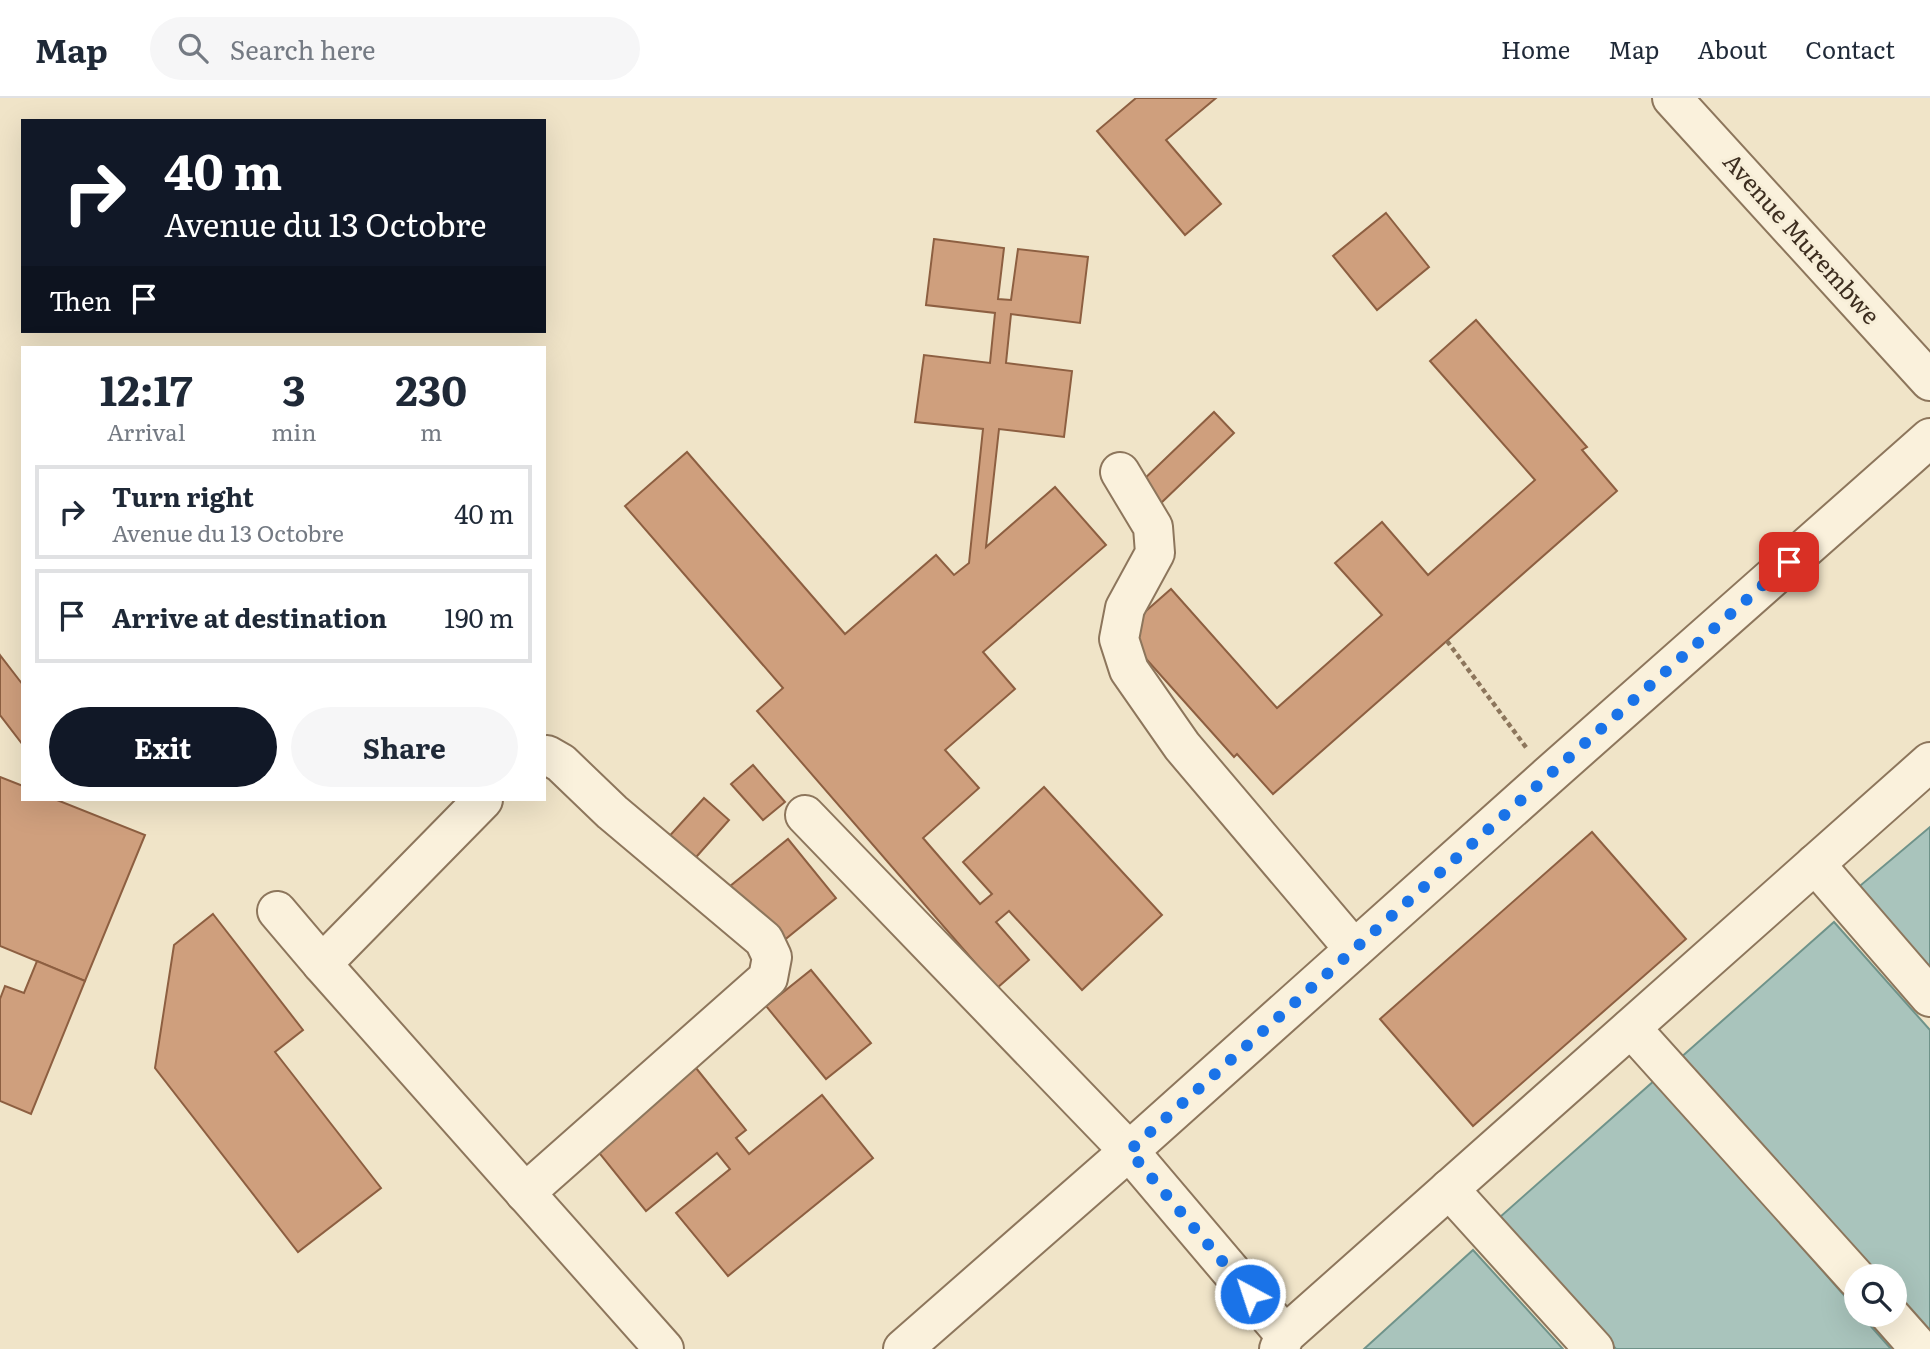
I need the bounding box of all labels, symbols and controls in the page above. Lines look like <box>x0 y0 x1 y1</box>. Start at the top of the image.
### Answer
search box <box>150 17 640 80</box>
text: Map <box>35 24 108 73</box>
icon: search <box>174 29 212 67</box>
text: Search here <box>230 29 376 68</box>
text: Home <box>1501 31 1570 66</box>
text: Map <box>1608 31 1659 66</box>
text: About <box>1697 31 1767 66</box>
text: Contact <box>1805 31 1895 66</box>
text: 40 m <box>164 132 282 205</box>
street label: Avenue Murembwe <box>1716 144 1890 331</box>
icon: right <box>49 147 140 238</box>
text: Avenue du 13 Octobre <box>164 199 487 247</box>
text: Then <box>49 280 111 319</box>
icon: arrive <box>125 280 163 318</box>
text: 12:17 <box>100 357 193 419</box>
text: 3 <box>282 357 306 419</box>
text: 230 <box>395 357 467 419</box>
text: Arrival <box>107 414 185 448</box>
text: min <box>271 414 317 448</box>
text: m <box>420 414 442 448</box>
text: Turn right <box>112 476 254 515</box>
icon: right <box>53 493 91 531</box>
text: 40 m <box>454 493 514 532</box>
text: Avenue du 13 Octobre <box>112 515 344 549</box>
pin <box>1759 532 1819 592</box>
icon: arrive <box>1770 543 1808 581</box>
icon: arrive <box>53 597 91 635</box>
text: Arrive at destination <box>112 597 387 636</box>
text: 190 m <box>444 597 514 636</box>
button: Exit <box>49 707 277 787</box>
button: Share <box>291 707 518 787</box>
position arrow <box>1213 1257 1287 1331</box>
map controls <box>1844 1264 1907 1327</box>
button: search <box>1844 1264 1907 1327</box>

